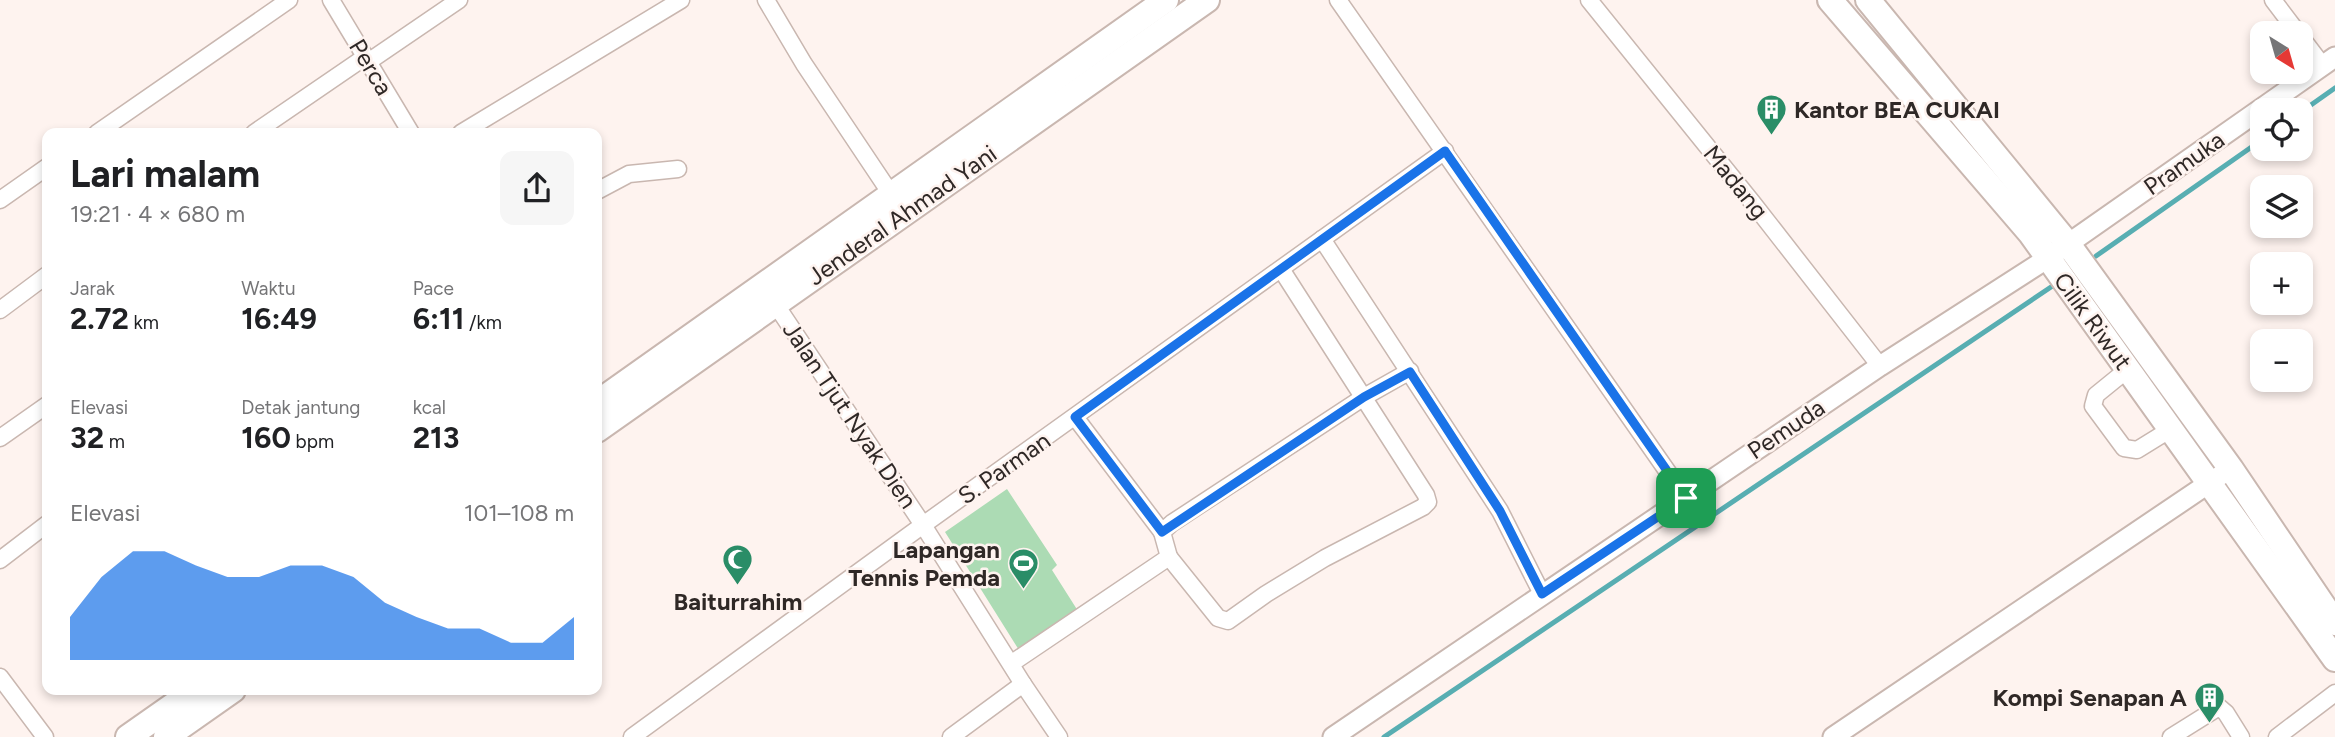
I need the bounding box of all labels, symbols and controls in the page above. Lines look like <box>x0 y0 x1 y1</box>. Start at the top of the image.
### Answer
north arrow <box>2250 21 2314 84</box>
map controls <box>2250 21 2313 392</box>
street label: Perca <box>343 34 399 100</box>
building icon: Kantor BEA CUKAI <box>1754 92 1788 136</box>
place label: Kantor BEA CUKAI <box>1794 95 2000 124</box>
button: locate <box>2250 98 2313 161</box>
street label: Pramuka <box>2138 125 2230 201</box>
street label: Jenderal Ahmad Yani <box>802 139 1002 291</box>
street label: Madang <box>1698 139 1774 225</box>
text: Lari malam <box>70 151 260 197</box>
button: share <box>500 151 574 225</box>
button: layers <box>2250 175 2313 238</box>
text: 19:21 · 4 × 680 m <box>70 200 245 228</box>
button: + <box>2250 252 2313 315</box>
street label: Cilik Riwut <box>2048 267 2138 375</box>
text: Jarak <box>70 277 115 300</box>
text: Waktu <box>241 277 296 300</box>
text: Pace <box>413 277 454 300</box>
text: 2.72 <box>70 300 129 337</box>
text: 16:49 <box>241 300 317 337</box>
text: 6:11 <box>413 300 464 337</box>
text: km <box>129 311 159 334</box>
text: /km <box>464 311 502 334</box>
street label: Jalan Tjut Nyak Dien <box>777 316 923 514</box>
button: − <box>2250 329 2313 392</box>
street label: Pemuda <box>1742 393 1830 465</box>
text: Elevasi <box>70 396 128 419</box>
text: Detak jantung <box>241 396 360 419</box>
text: kcal <box>413 396 446 419</box>
text: 32 <box>70 419 104 456</box>
text: 160 <box>241 419 291 456</box>
text: 213 <box>413 419 459 456</box>
street label: S. Parman <box>952 426 1056 510</box>
text: m <box>104 430 125 453</box>
text: bpm <box>291 430 334 453</box>
pin <box>1656 468 1716 528</box>
icon: arrive <box>1667 479 1705 517</box>
text: Elevasi <box>70 499 140 527</box>
text: 101–108 m <box>464 499 574 527</box>
place label: Lapangan Tennis Pemda <box>848 535 1000 592</box>
mosque icon: Baiturrahim <box>721 542 755 586</box>
sports icon: Lapangan Tennis Pemda <box>1006 546 1040 590</box>
place label: Baiturrahim <box>674 587 802 616</box>
building icon: Kompi Senapan A <box>2193 680 2227 724</box>
place label: Kompi Senapan A <box>1992 683 2187 712</box>

